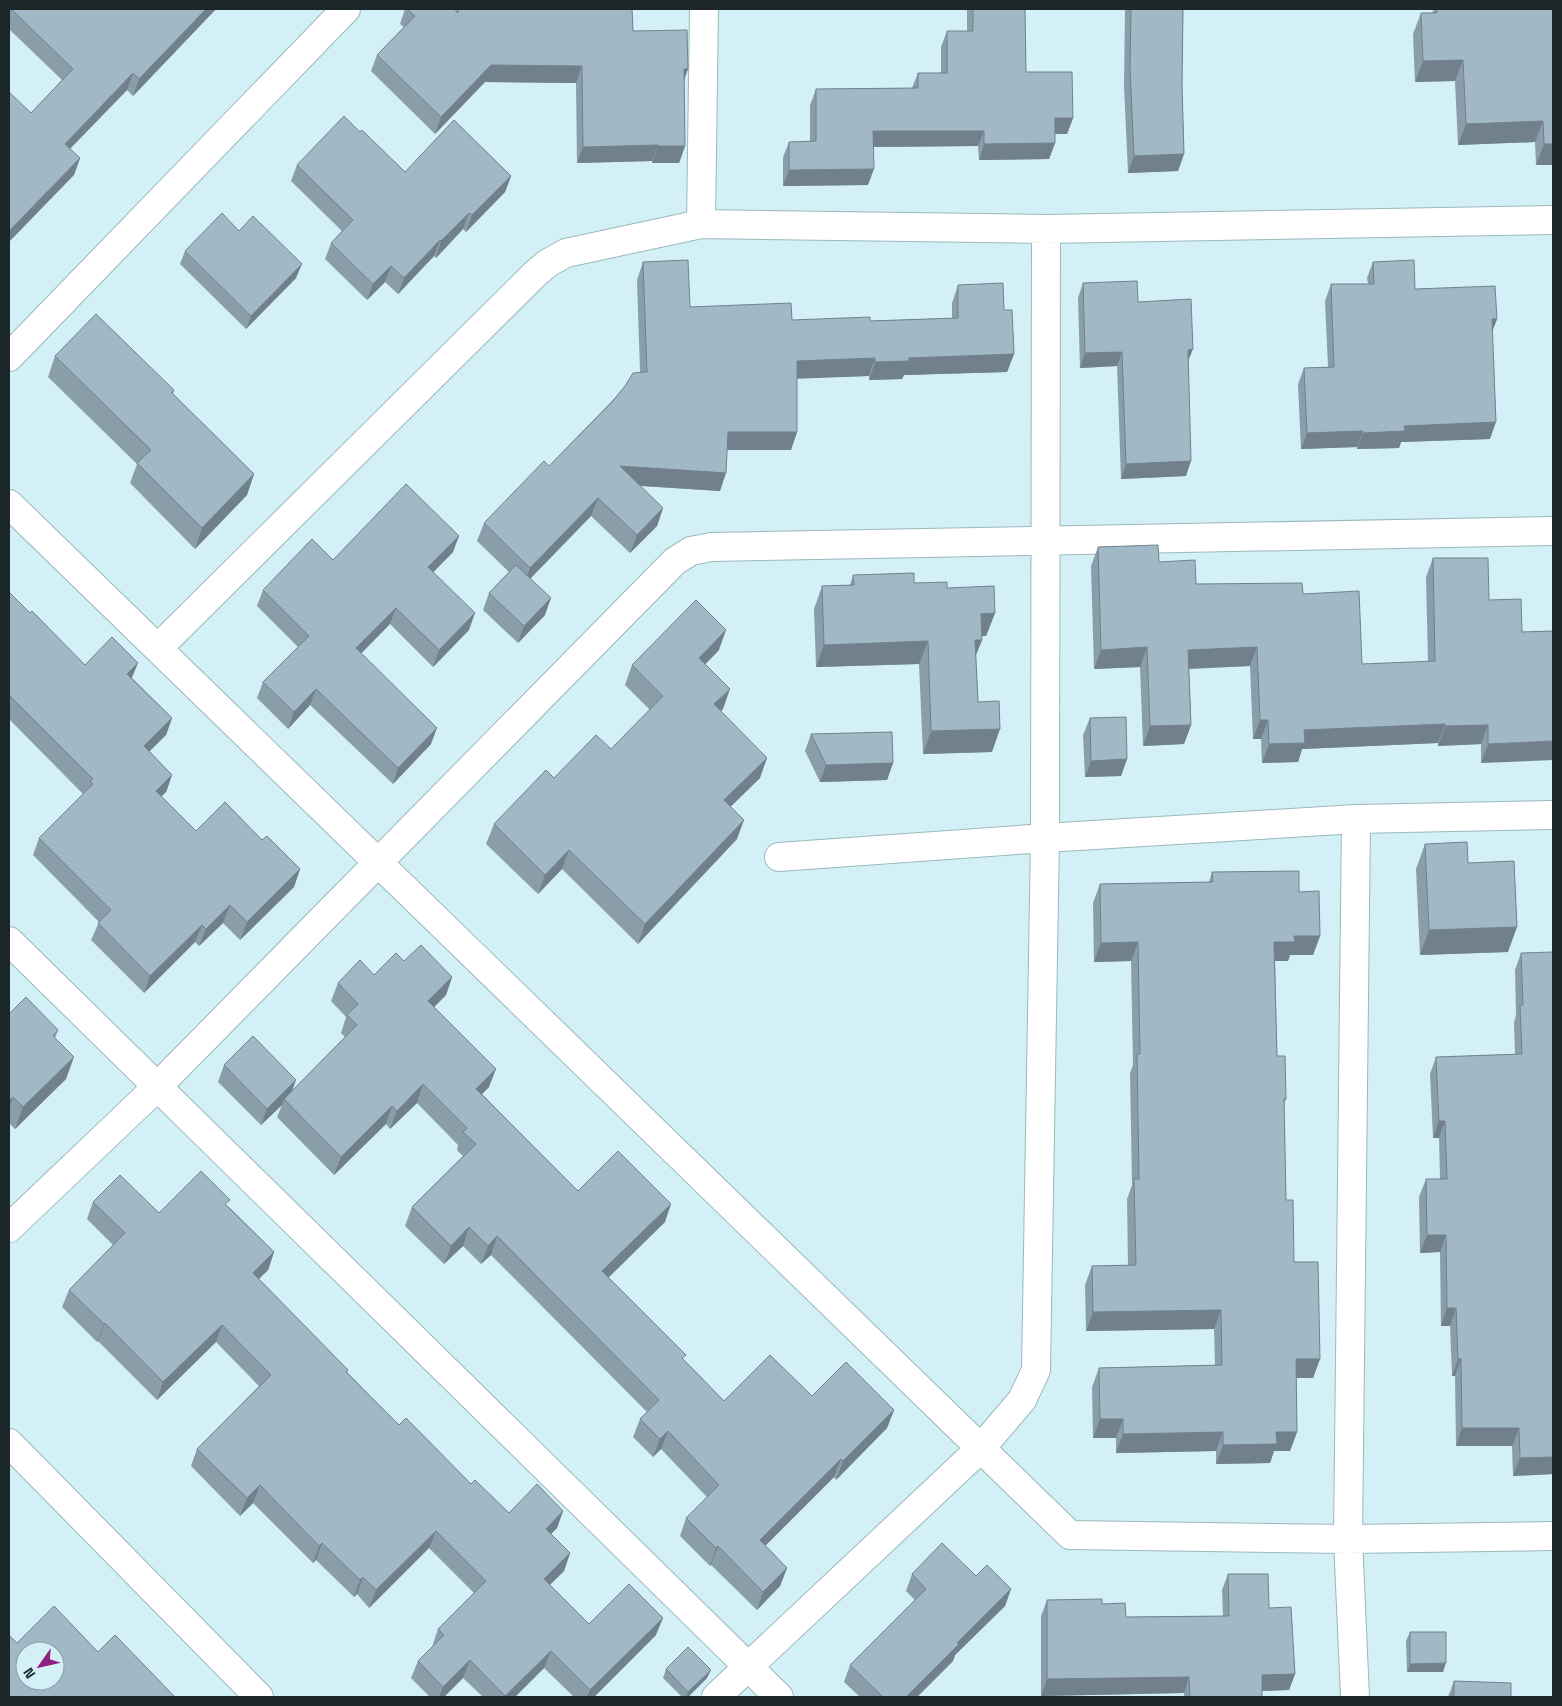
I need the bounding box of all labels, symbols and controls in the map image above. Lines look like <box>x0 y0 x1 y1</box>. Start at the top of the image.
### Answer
north arrow <box>15 1641 65 1691</box>
text: N <box>19 1664 39 1682</box>

